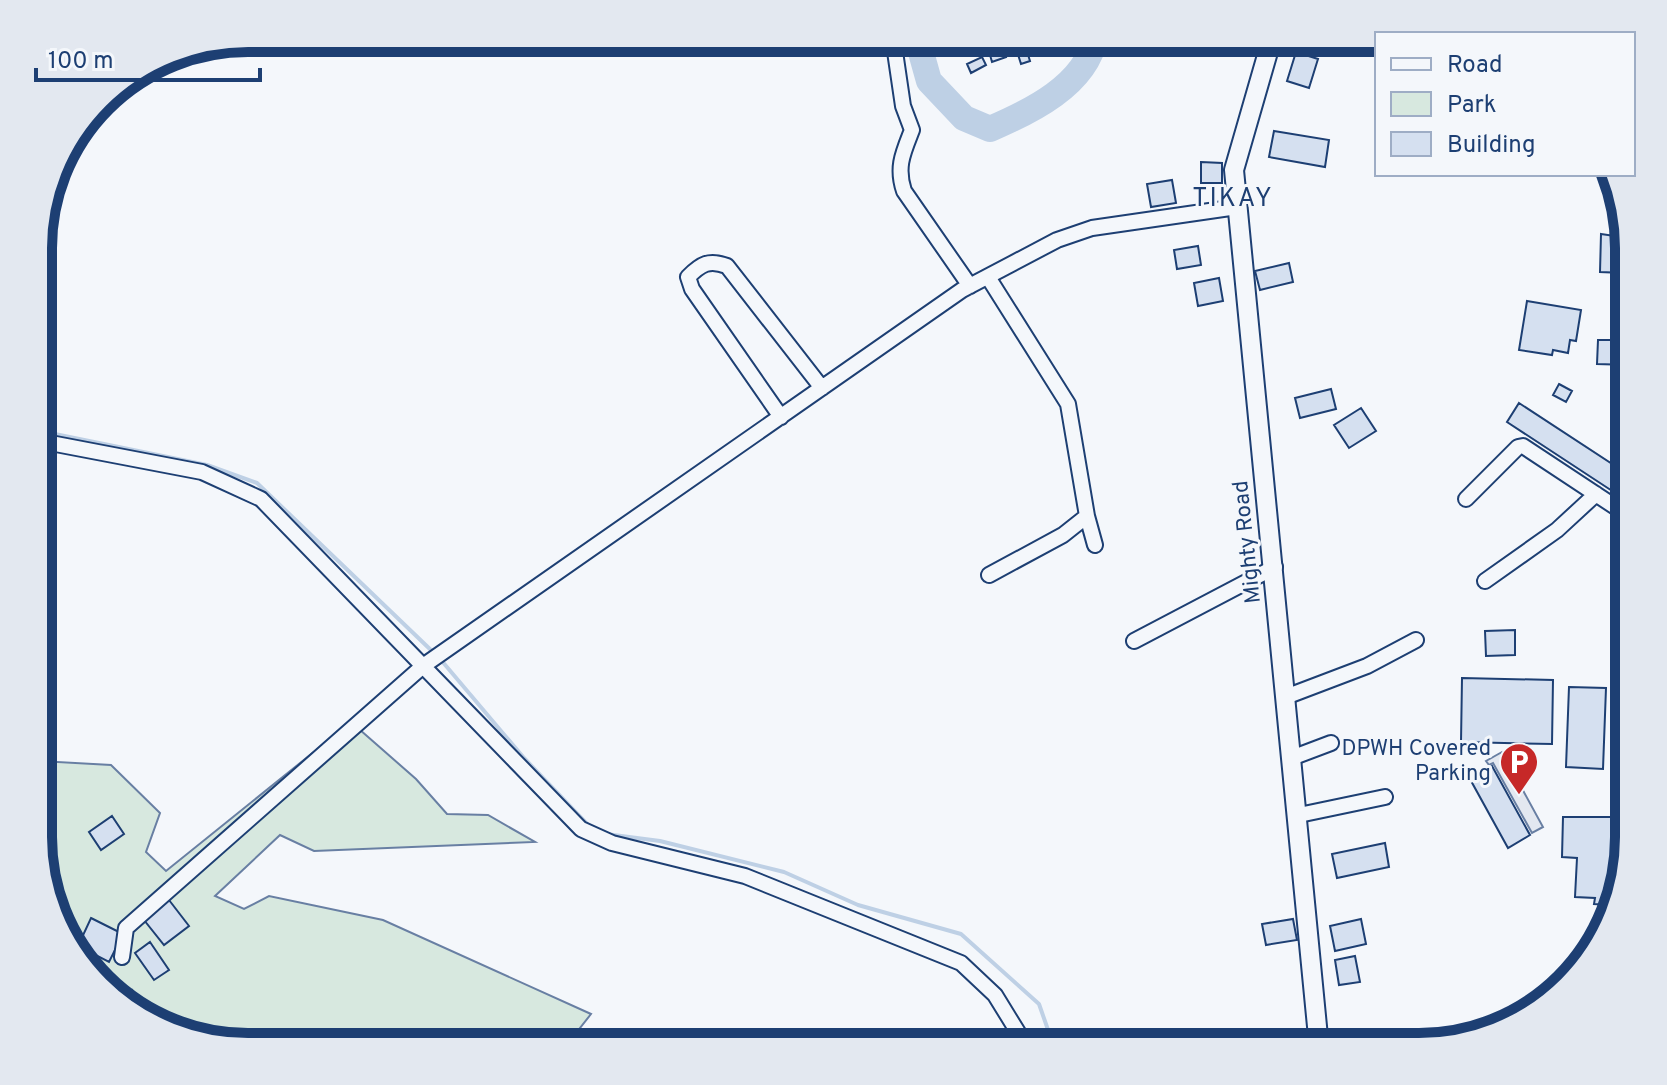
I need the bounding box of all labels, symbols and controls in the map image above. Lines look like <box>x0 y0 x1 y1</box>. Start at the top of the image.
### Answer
scale bar <box>36 32 260 82</box>
legend <box>1375 32 1635 176</box>
text: 100 m <box>48 47 114 77</box>
text: Road <box>1447 51 1503 81</box>
text: Park <box>1447 91 1497 121</box>
text: Building <box>1447 131 1536 161</box>
district label: TIKAY <box>1192 183 1274 216</box>
street label: Mighty Road <box>1228 479 1268 605</box>
place label: DPWH Covered Parking <box>1342 736 1491 788</box>
parking icon: DPWH Covered Parking <box>1498 741 1540 796</box>

